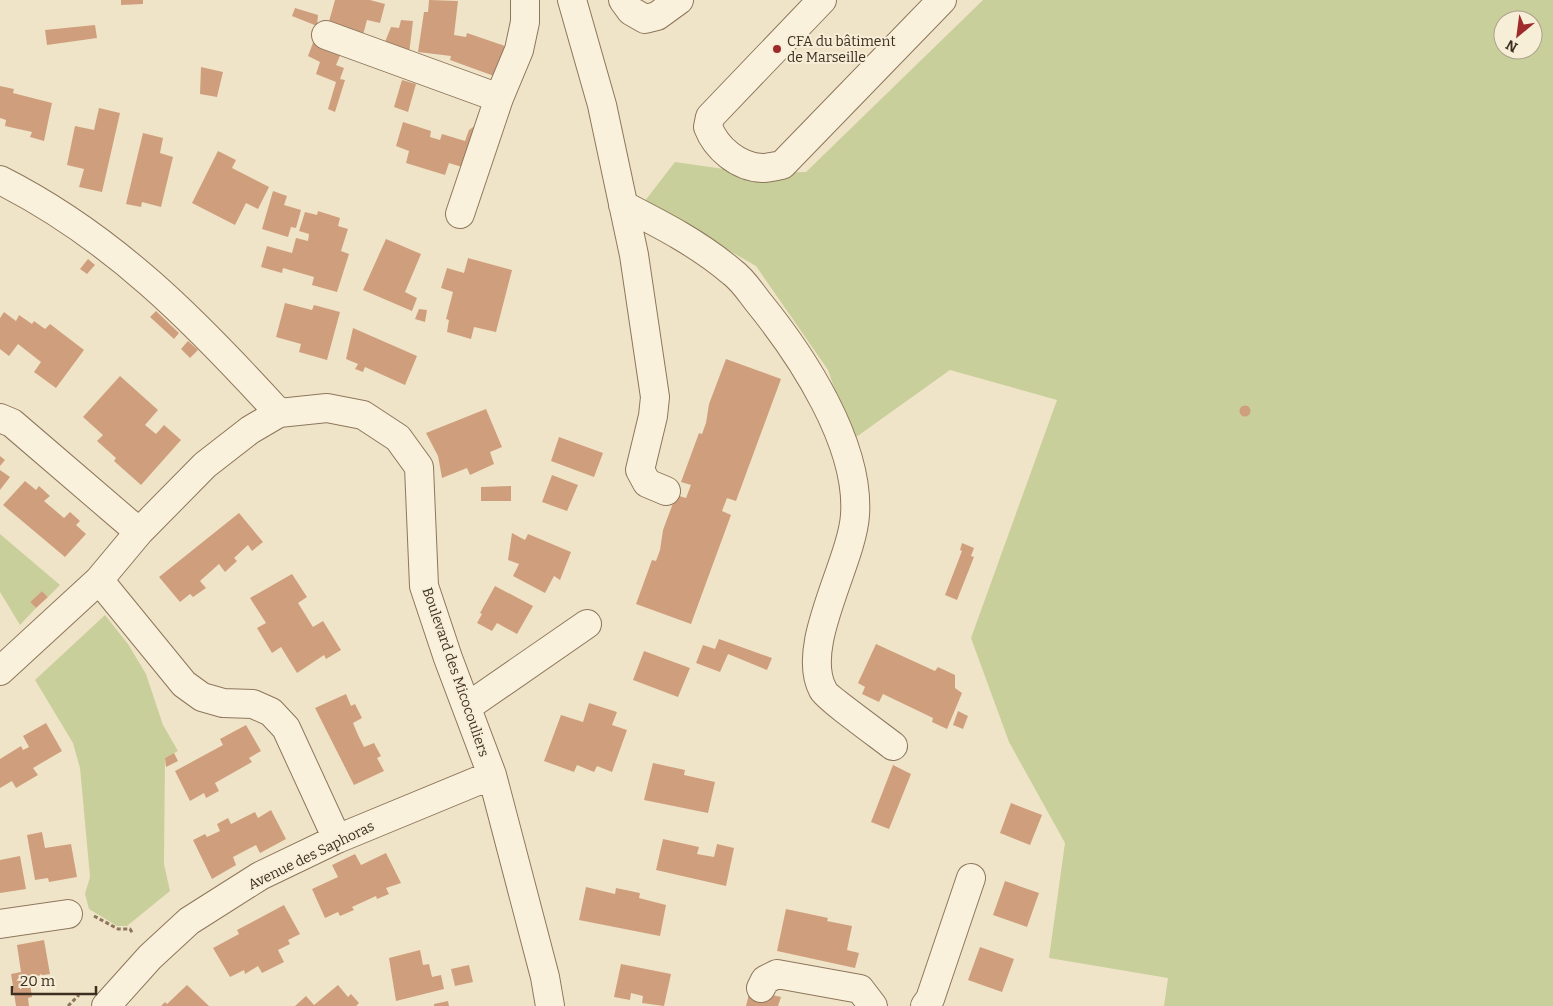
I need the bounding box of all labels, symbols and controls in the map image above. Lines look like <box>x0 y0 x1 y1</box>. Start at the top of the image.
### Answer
north arrow <box>1493 10 1543 60</box>
place label: CFA du bâtiment de Marseille <box>787 33 895 66</box>
text: N <box>1503 36 1521 56</box>
marker: CFA du bâtiment de Marseille <box>771 43 783 55</box>
street label: Boulevard des Micocouliers <box>419 585 493 759</box>
street label: Avenue des Saphoras <box>245 817 377 893</box>
scale bar <box>12 964 96 996</box>
text: 20 m <box>20 972 56 990</box>

